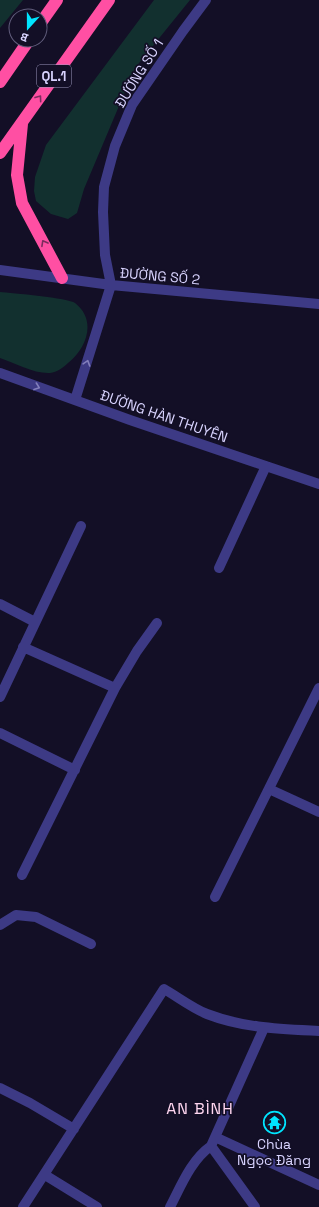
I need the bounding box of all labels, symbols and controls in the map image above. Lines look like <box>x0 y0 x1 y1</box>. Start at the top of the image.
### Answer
north arrow <box>8 8 48 48</box>
text: B <box>18 29 30 45</box>
street label: ĐƯỜNG SỐ 1 <box>111 35 167 111</box>
road number: QL.1 <box>37 65 71 87</box>
one-way arrow <box>34 95 41 102</box>
one-way arrow <box>41 240 48 247</box>
street label: ĐƯỜNG SỐ 2 <box>119 264 201 288</box>
one-way arrow <box>82 360 90 367</box>
one-way arrow <box>33 382 40 390</box>
street label: ĐƯỜNG HÀN THUYÊN <box>98 386 230 446</box>
district label: AN BÌNH <box>166 1098 234 1119</box>
temple icon: Chùa Ngọc Đăng <box>261 1109 287 1135</box>
place label: Chùa Ngọc Đăng <box>237 1135 311 1169</box>

